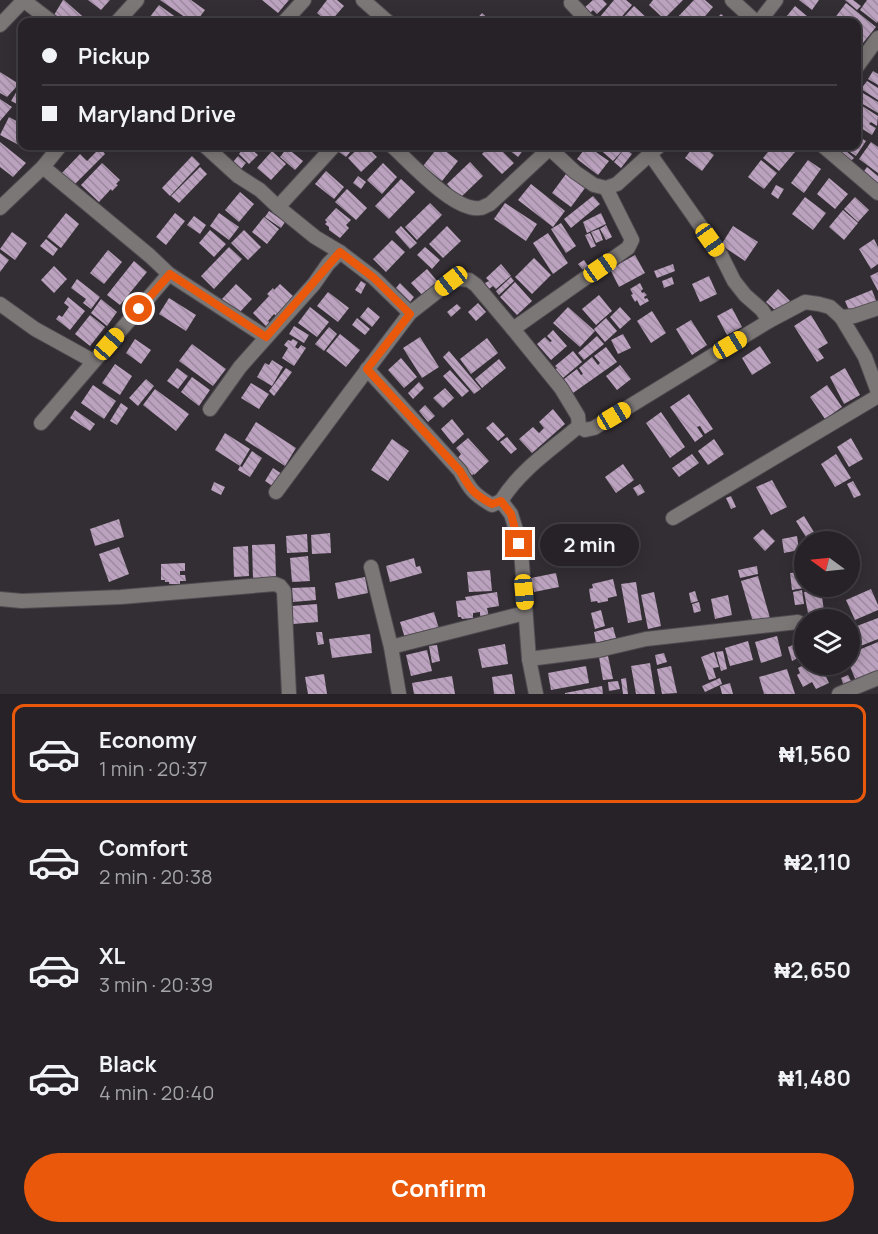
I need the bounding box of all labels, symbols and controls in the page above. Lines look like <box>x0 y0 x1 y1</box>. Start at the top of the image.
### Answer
text: Pickup <box>78 41 150 71</box>
text: Maryland Drive <box>78 99 236 129</box>
car <box>692 220 728 260</box>
car <box>580 250 620 286</box>
car <box>431 263 471 299</box>
route start <box>125 295 152 322</box>
car <box>90 325 128 363</box>
car <box>710 328 750 362</box>
car <box>594 399 634 433</box>
callout: 2 min <box>540 523 639 565</box>
route end <box>505 530 532 557</box>
text: 2 min <box>563 531 616 558</box>
north arrow <box>794 531 860 597</box>
map controls <box>794 531 860 675</box>
car <box>513 573 535 611</box>
button: layers <box>794 609 860 675</box>
text: Economy <box>99 725 197 755</box>
icon: car <box>27 727 81 781</box>
text: ₦1,560 <box>779 739 851 769</box>
text: 1 min · 20:37 <box>99 755 208 782</box>
text: Comfort <box>99 833 188 863</box>
icon: car <box>27 835 81 889</box>
text: ₦2,110 <box>784 847 851 877</box>
text: 2 min · 20:38 <box>99 863 213 890</box>
text: XL <box>99 941 125 971</box>
icon: car <box>27 943 81 997</box>
text: ₦2,650 <box>774 955 851 985</box>
text: 3 min · 20:39 <box>99 971 213 998</box>
text: Black <box>99 1049 156 1079</box>
icon: car <box>27 1051 81 1105</box>
text: ₦1,480 <box>778 1063 851 1093</box>
text: 4 min · 20:40 <box>99 1079 214 1106</box>
button: Confirm <box>24 1153 854 1222</box>

